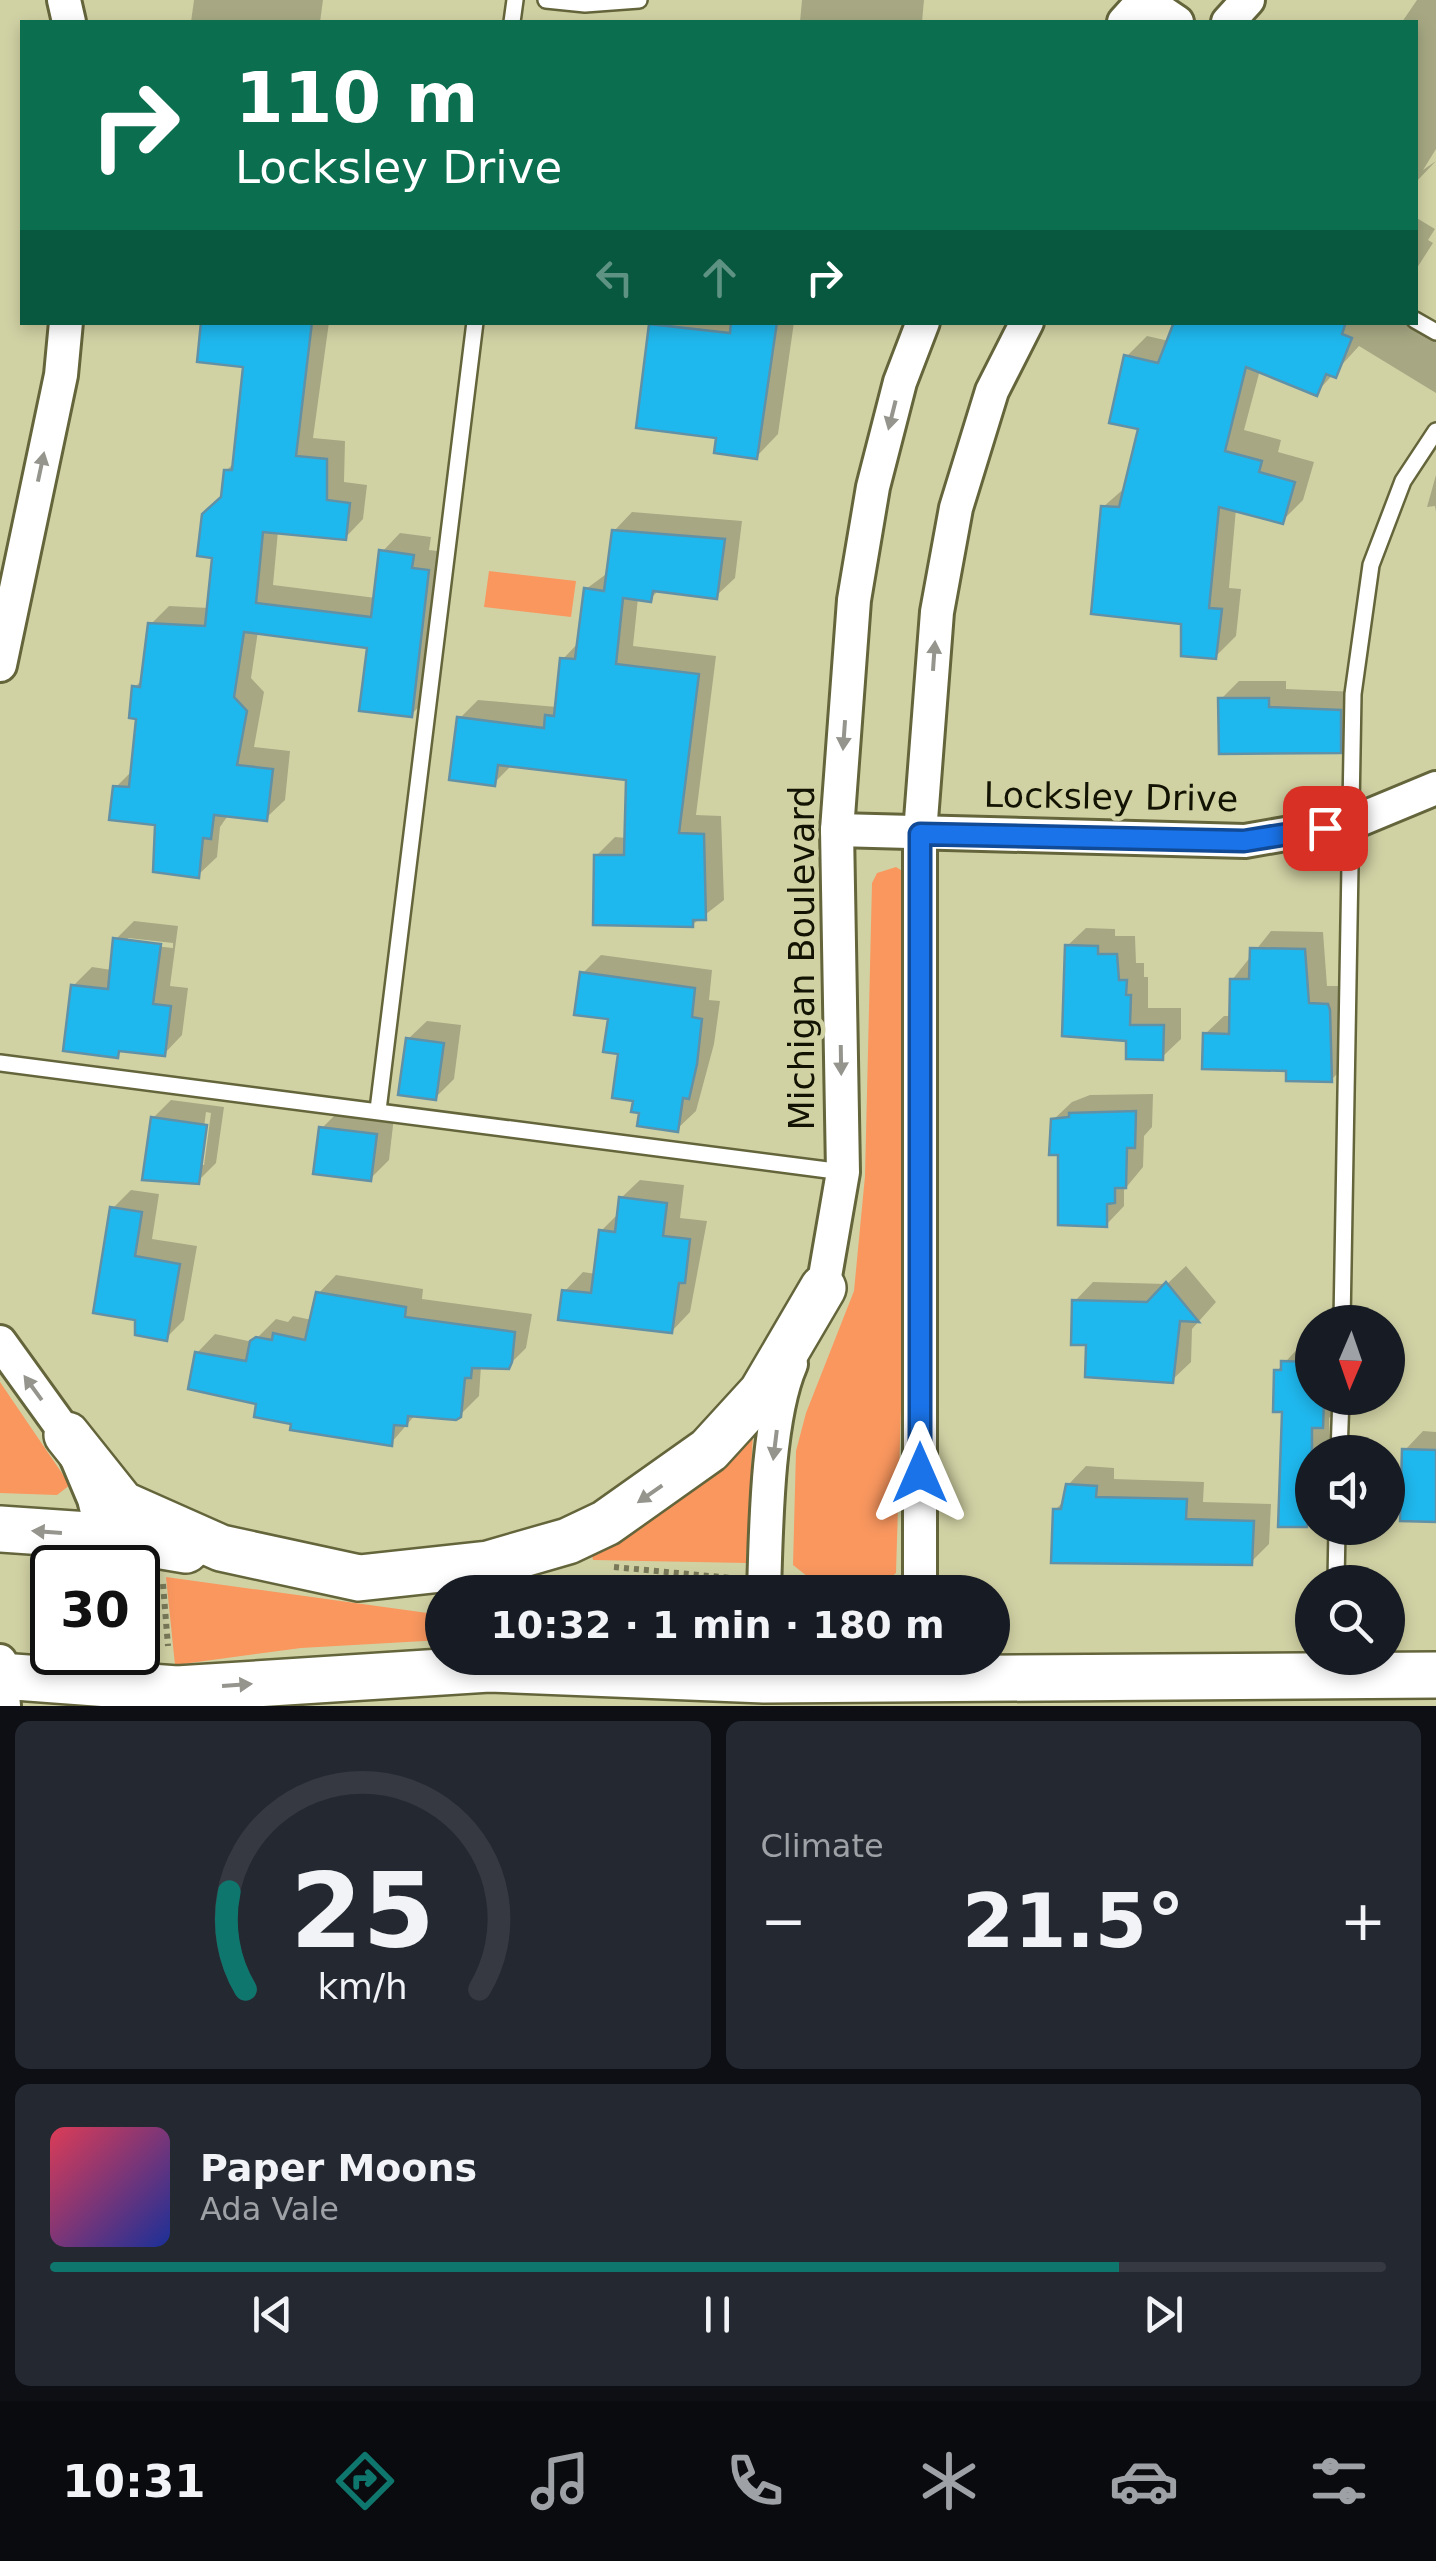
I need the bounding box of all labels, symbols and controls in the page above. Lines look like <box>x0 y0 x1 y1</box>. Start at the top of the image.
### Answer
text: 110 m <box>235 57 478 139</box>
icon: right <box>70 60 200 190</box>
text: Locksley Drive <box>235 141 562 194</box>
icon: left <box>587 250 642 305</box>
icon: ahead <box>692 250 747 305</box>
icon: right <box>797 250 852 305</box>
one-way arrow <box>883 400 899 431</box>
one-way arrow <box>34 451 50 482</box>
one-way arrow <box>926 639 942 671</box>
one-way arrow <box>836 720 852 752</box>
street label: Locksley Drive <box>983 775 1239 819</box>
street label: Michigan Boulevard <box>782 785 822 1131</box>
pin <box>1283 786 1368 871</box>
icon: arrive <box>1298 801 1353 856</box>
one-way arrow <box>833 1044 849 1076</box>
north arrow <box>1295 1305 1405 1415</box>
map controls <box>1295 1305 1405 1675</box>
one-way arrow <box>24 1375 43 1401</box>
position arrow <box>868 1421 972 1525</box>
one-way arrow <box>767 1429 783 1461</box>
button: sound <box>1295 1435 1405 1545</box>
one-way arrow <box>637 1484 663 1503</box>
one-way arrow <box>31 1523 62 1539</box>
speed limit sign: 30 <box>30 1545 160 1675</box>
button: search <box>1295 1565 1405 1675</box>
text: 10:32 · 1 min · 180 m <box>490 1603 945 1647</box>
one-way arrow <box>221 1677 253 1693</box>
text: Climate <box>761 1827 884 1865</box>
text: 25 <box>290 1850 435 1972</box>
text: 21.5° <box>962 1877 1185 1965</box>
text: − <box>761 1889 807 1953</box>
text: + <box>1340 1889 1386 1953</box>
text: km/h <box>318 1966 408 2007</box>
text: Paper Moons <box>200 2146 477 2190</box>
text: Ada Vale <box>200 2190 339 2228</box>
icon: previous <box>245 2287 300 2342</box>
icon: pause <box>690 2287 745 2342</box>
icon: next <box>1136 2287 1191 2342</box>
icon: directions <box>330 2446 400 2516</box>
icon: music <box>525 2446 595 2516</box>
icon: phone <box>720 2446 790 2516</box>
icon: climate <box>914 2446 984 2516</box>
icon: car <box>1109 2446 1179 2516</box>
icon: filters <box>1304 2446 1374 2516</box>
text: 10:31 <box>62 2455 206 2508</box>

